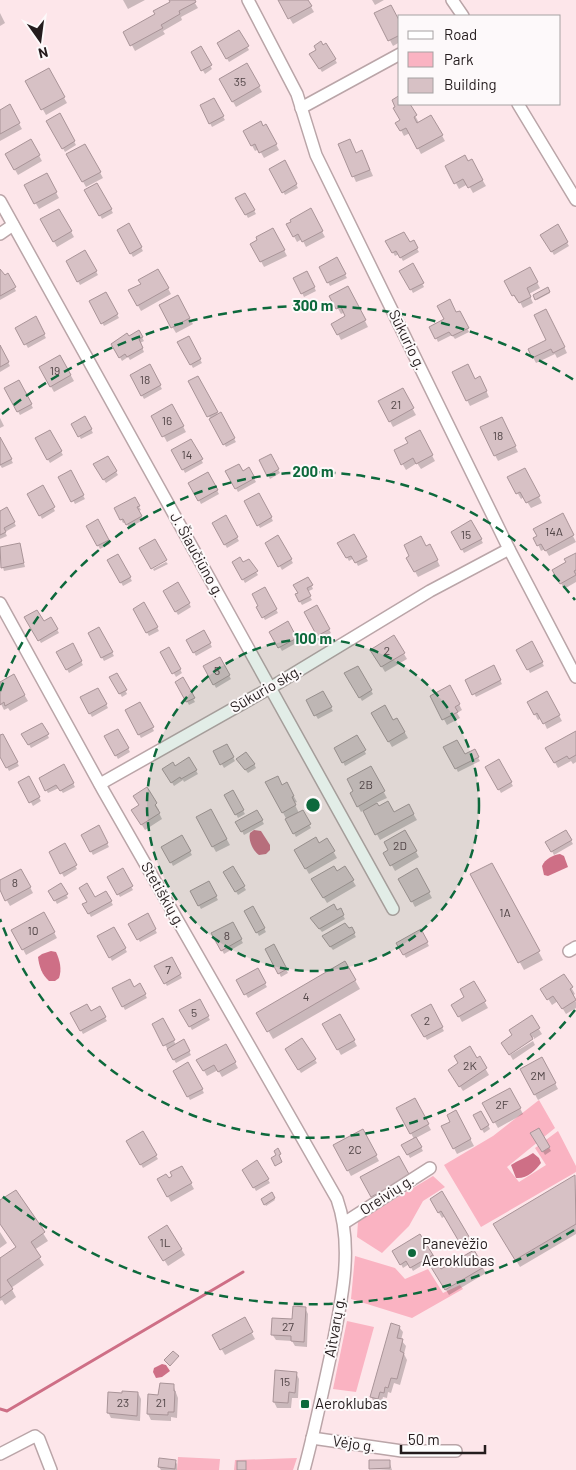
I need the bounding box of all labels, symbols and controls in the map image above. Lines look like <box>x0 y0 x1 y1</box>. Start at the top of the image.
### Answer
north arrow <box>15 15 65 65</box>
legend <box>398 15 561 105</box>
text: Road <box>444 25 477 43</box>
text: N <box>37 44 50 62</box>
text: Park <box>444 50 474 68</box>
house number: 35 <box>234 74 246 88</box>
text: Building <box>444 75 497 93</box>
text: 300 m <box>293 296 333 314</box>
street label: Sūkurio g. <box>386 306 430 373</box>
house number: 19 <box>50 363 60 377</box>
house number: 18 <box>140 372 150 386</box>
house number: 21 <box>391 397 401 411</box>
house number: 16 <box>162 413 172 427</box>
house number: 18 <box>493 428 503 442</box>
house number: 14 <box>182 447 192 461</box>
text: 200 m <box>292 462 334 480</box>
street label: J. Šiaučiūno g. <box>167 509 229 600</box>
house number: 14A <box>545 524 563 538</box>
house number: 15 <box>461 527 471 541</box>
text: 100 m <box>294 629 332 647</box>
house number: 2 <box>384 643 390 657</box>
street label: Sūkurio skg. <box>227 660 304 716</box>
house number: 5 <box>214 663 220 677</box>
house number: 2B <box>359 777 373 791</box>
centre of rings <box>304 796 322 814</box>
house number: 2D <box>393 838 407 852</box>
street label: Stetiškių g. <box>138 858 190 931</box>
house number: 8 <box>12 875 18 889</box>
house number: 1A <box>499 905 511 919</box>
house number: 10 <box>28 923 38 937</box>
house number: 8 <box>224 928 230 942</box>
house number: 7 <box>165 962 171 976</box>
house number: 4 <box>303 989 309 1003</box>
house number: 5 <box>191 1005 197 1019</box>
house number: 2 <box>424 1013 430 1027</box>
house number: 2K <box>463 1058 478 1072</box>
house number: 2M <box>530 1068 546 1082</box>
house number: 2F <box>495 1097 509 1111</box>
house number: 2C <box>348 1142 362 1156</box>
street label: Oreivių g. <box>356 1170 417 1218</box>
place label: Panevėžio Aeroklubas <box>422 1234 495 1269</box>
house number: 1L <box>159 1235 171 1249</box>
marker: Panevėžio Aeroklubas <box>406 1247 418 1259</box>
street label: Aitvarų g. <box>320 1295 348 1359</box>
house number: 27 <box>282 1319 294 1333</box>
house number: 15 <box>280 1374 290 1388</box>
place label: Aeroklubas <box>315 1394 388 1412</box>
house number: 23 <box>117 1395 129 1409</box>
house number: 21 <box>156 1395 166 1409</box>
marker: Aeroklubas <box>299 1398 311 1410</box>
scale bar <box>401 1422 485 1454</box>
text: 50 m <box>408 1430 440 1448</box>
street label: Vėjo g. <box>332 1431 377 1455</box>

